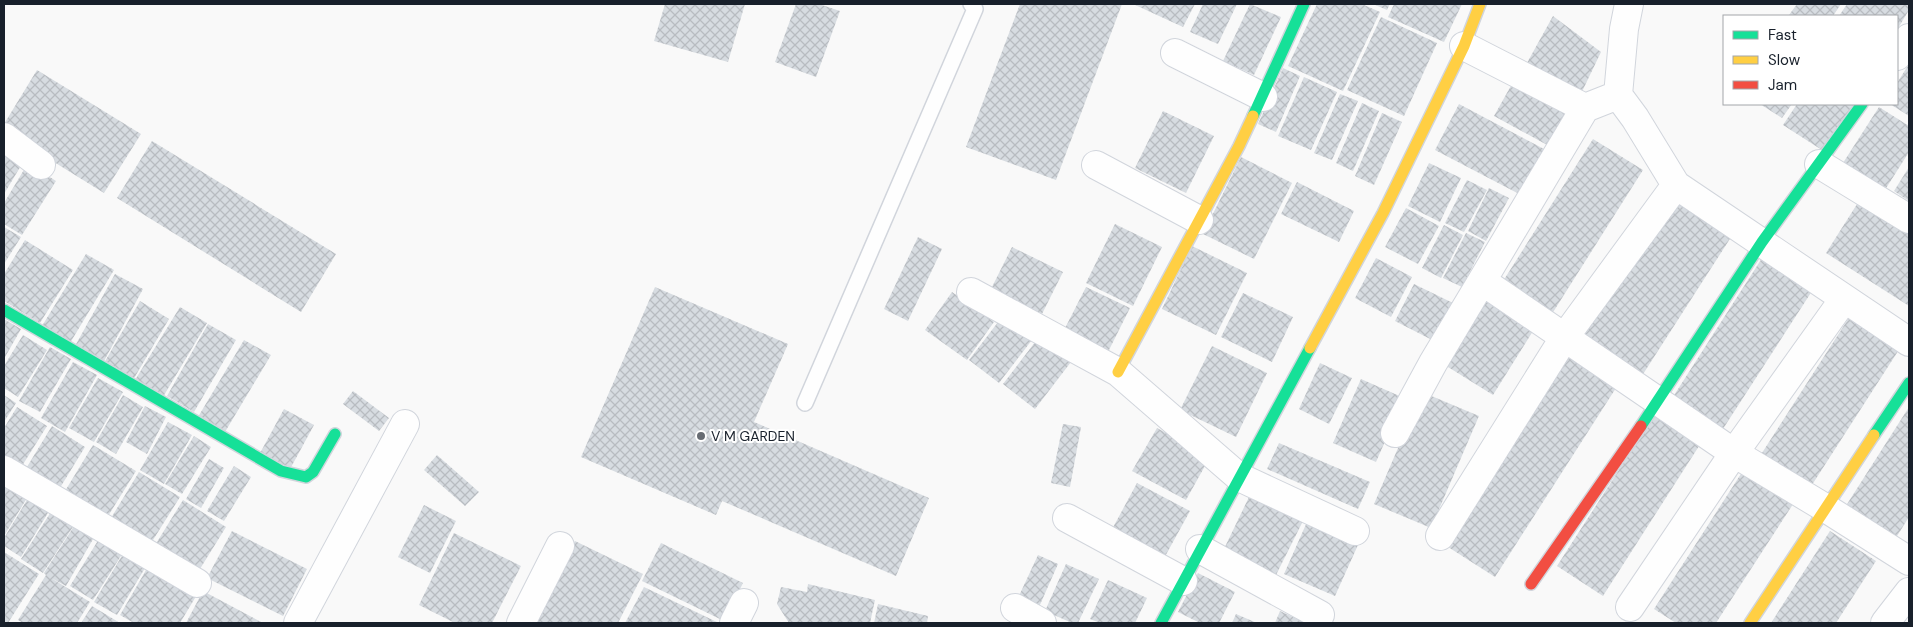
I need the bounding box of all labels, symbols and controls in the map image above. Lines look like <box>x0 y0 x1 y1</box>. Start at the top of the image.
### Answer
legend <box>1723 15 1898 105</box>
text: Fast <box>1768 25 1797 45</box>
text: Slow <box>1768 50 1801 70</box>
text: Jam <box>1768 75 1797 95</box>
place label: V M GARDEN <box>711 427 795 445</box>
marker: V M GARDEN <box>695 430 707 442</box>

